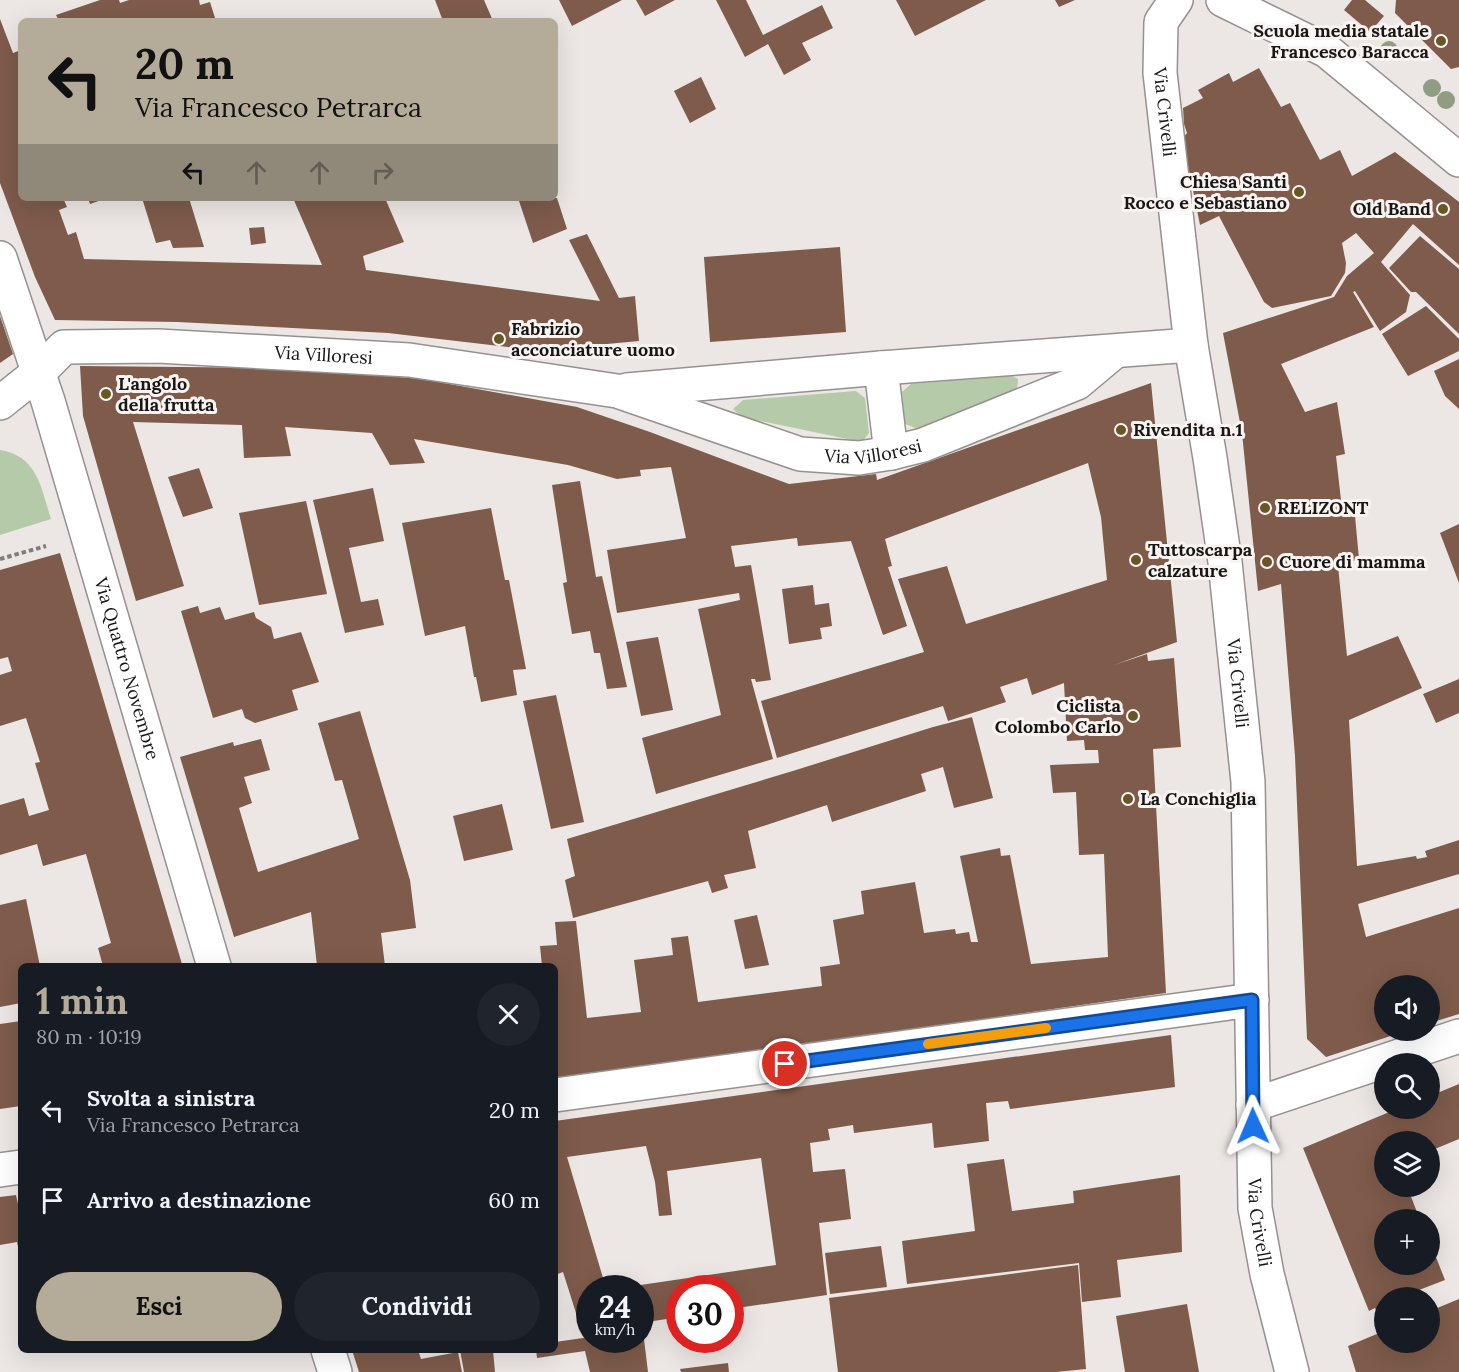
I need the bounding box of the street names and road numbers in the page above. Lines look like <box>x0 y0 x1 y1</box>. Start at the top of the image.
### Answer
street label: Via Crivelli <box>1148 65 1181 158</box>
street label: Via Villoresi <box>273 340 373 369</box>
street label: Via Villoresi <box>823 434 924 470</box>
street label: Via Quattro Novembre <box>89 574 165 763</box>
street label: Via Crivelli <box>1222 636 1254 729</box>
street label: Via Crivelli <box>1243 1177 1277 1269</box>

